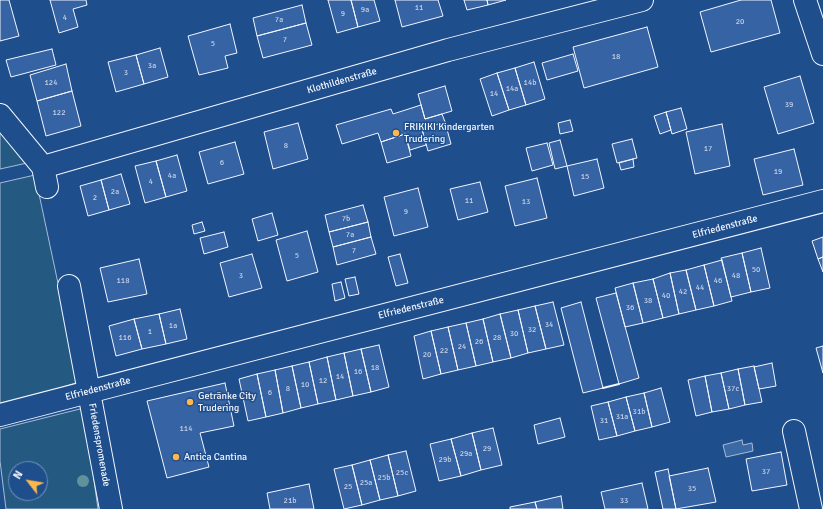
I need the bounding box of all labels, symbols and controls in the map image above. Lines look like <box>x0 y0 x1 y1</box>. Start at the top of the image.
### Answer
house number: 11 <box>415 3 423 13</box>
house number: 9a <box>361 5 369 15</box>
house number: 9 <box>341 9 345 19</box>
house number: 4 <box>63 13 67 23</box>
house number: 7a <box>275 15 283 25</box>
house number: 20 <box>736 17 744 27</box>
house number: 7 <box>283 35 287 45</box>
house number: 5 <box>211 39 215 49</box>
house number: 18 <box>612 52 620 62</box>
house number: 3a <box>148 61 156 71</box>
street label: Klothildenstraße <box>306 65 378 97</box>
house number: 3 <box>124 68 128 78</box>
house number: 124 <box>45 78 57 88</box>
house number: 14b <box>524 78 536 88</box>
house number: 14a <box>506 84 518 94</box>
house number: 14 <box>490 89 498 99</box>
house number: 39 <box>785 100 793 110</box>
house number: 122 <box>53 108 65 118</box>
place label: FRIKIKI Kindergarten Trudering <box>404 121 494 144</box>
marker: FRIKIKI Kindergarten Trudering <box>391 128 401 138</box>
house number: 8 <box>284 141 288 151</box>
house number: 17 <box>704 144 712 154</box>
house number: 6 <box>220 158 224 168</box>
house number: 19 <box>774 167 782 177</box>
house number: 4a <box>168 171 176 181</box>
house number: 15 <box>581 172 589 182</box>
house number: 4 <box>149 177 153 187</box>
house number: 2a <box>111 187 119 197</box>
house number: 2 <box>93 193 97 203</box>
house number: 11 <box>465 196 473 206</box>
house number: 13 <box>522 197 530 207</box>
house number: 9 <box>404 207 408 217</box>
street label: Elfriedenstraße <box>691 213 759 241</box>
house number: 7b <box>342 214 350 224</box>
house number: 7a <box>346 230 354 240</box>
house number: 7 <box>352 246 356 256</box>
house number: 5 <box>295 251 299 261</box>
house number: 50 <box>752 265 760 275</box>
house number: 3 <box>239 271 243 281</box>
house number: 48 <box>732 271 740 281</box>
house number: 118 <box>117 276 129 286</box>
house number: 46 <box>714 276 722 286</box>
house number: 44 <box>696 283 704 293</box>
house number: 42 <box>679 287 687 297</box>
house number: 40 <box>662 291 670 301</box>
street label: Elfriedenstraße <box>377 294 445 322</box>
house number: 38 <box>644 296 652 306</box>
house number: 36 <box>626 303 634 313</box>
house number: 34 <box>545 320 553 330</box>
house number: 1a <box>169 321 177 331</box>
house number: 32 <box>528 325 536 335</box>
house number: 1 <box>148 327 152 337</box>
house number: 30 <box>510 329 518 339</box>
house number: 116 <box>119 333 131 343</box>
house number: 28 <box>493 333 501 343</box>
house number: 26 <box>475 337 483 347</box>
house number: 24 <box>458 342 466 352</box>
house number: 22 <box>440 346 448 356</box>
house number: 20 <box>423 350 431 360</box>
house number: 18 <box>371 363 379 373</box>
house number: 16 <box>354 367 362 377</box>
house number: 14 <box>336 372 344 382</box>
street label: Elfriedenstraße <box>64 375 132 403</box>
house number: 12 <box>319 376 327 386</box>
house number: 10 <box>301 380 309 390</box>
house number: 8 <box>286 384 290 394</box>
house number: 37c <box>727 384 739 394</box>
house number: 6 <box>268 388 272 398</box>
place label: Getränke City Trudering <box>198 390 256 414</box>
marker: Getränke City Trudering <box>185 397 195 407</box>
street label: Friedenspromenade <box>86 402 112 488</box>
house number: 31b <box>633 407 645 417</box>
house number: 31a <box>616 412 628 422</box>
house number: 31 <box>600 416 608 426</box>
house number: 114 <box>180 424 192 434</box>
house number: 29 <box>483 444 491 454</box>
house number: 29a <box>460 449 472 459</box>
place label: Antica Cantina <box>184 451 247 463</box>
marker: Antica Cantina <box>171 452 181 462</box>
house number: 29b <box>439 455 451 465</box>
north arrow <box>8 461 48 501</box>
house number: 37 <box>762 467 770 477</box>
text: N <box>11 468 26 482</box>
house number: 25c <box>396 468 408 478</box>
house number: 25b <box>378 473 390 483</box>
house number: 25a <box>360 478 372 488</box>
house number: 25 <box>344 482 352 492</box>
house number: 35 <box>688 484 696 494</box>
house number: 21b <box>284 496 296 506</box>
house number: 33 <box>620 496 628 506</box>

